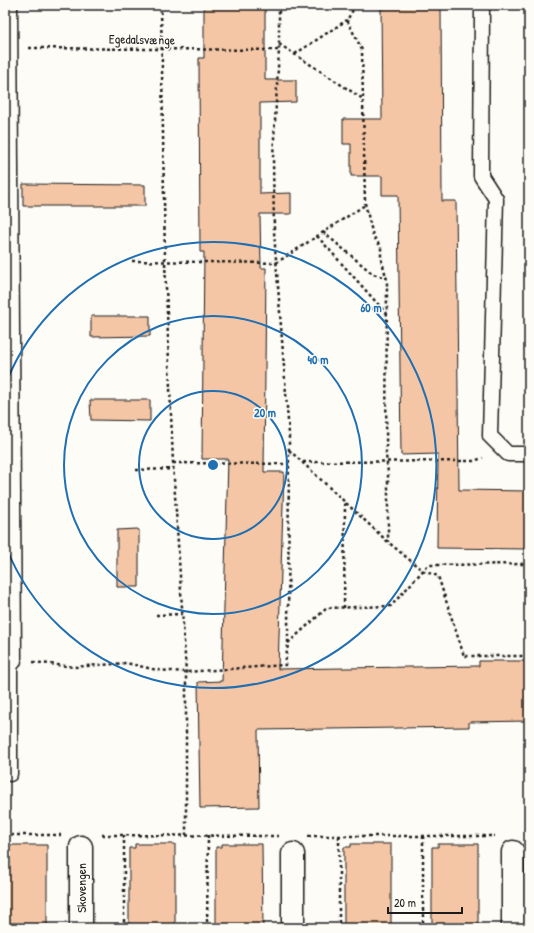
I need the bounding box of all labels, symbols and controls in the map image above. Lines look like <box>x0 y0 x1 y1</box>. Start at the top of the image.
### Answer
street label: Egedalsvænge <box>109 29 175 49</box>
text: 60 m <box>360 299 382 316</box>
text: 40 m <box>308 351 328 368</box>
text: 20 m <box>254 404 276 421</box>
centre of rings <box>206 458 220 472</box>
street label: Skovengen <box>72 863 90 913</box>
scale bar <box>388 889 462 915</box>
text: 20 m <box>394 894 416 911</box>

